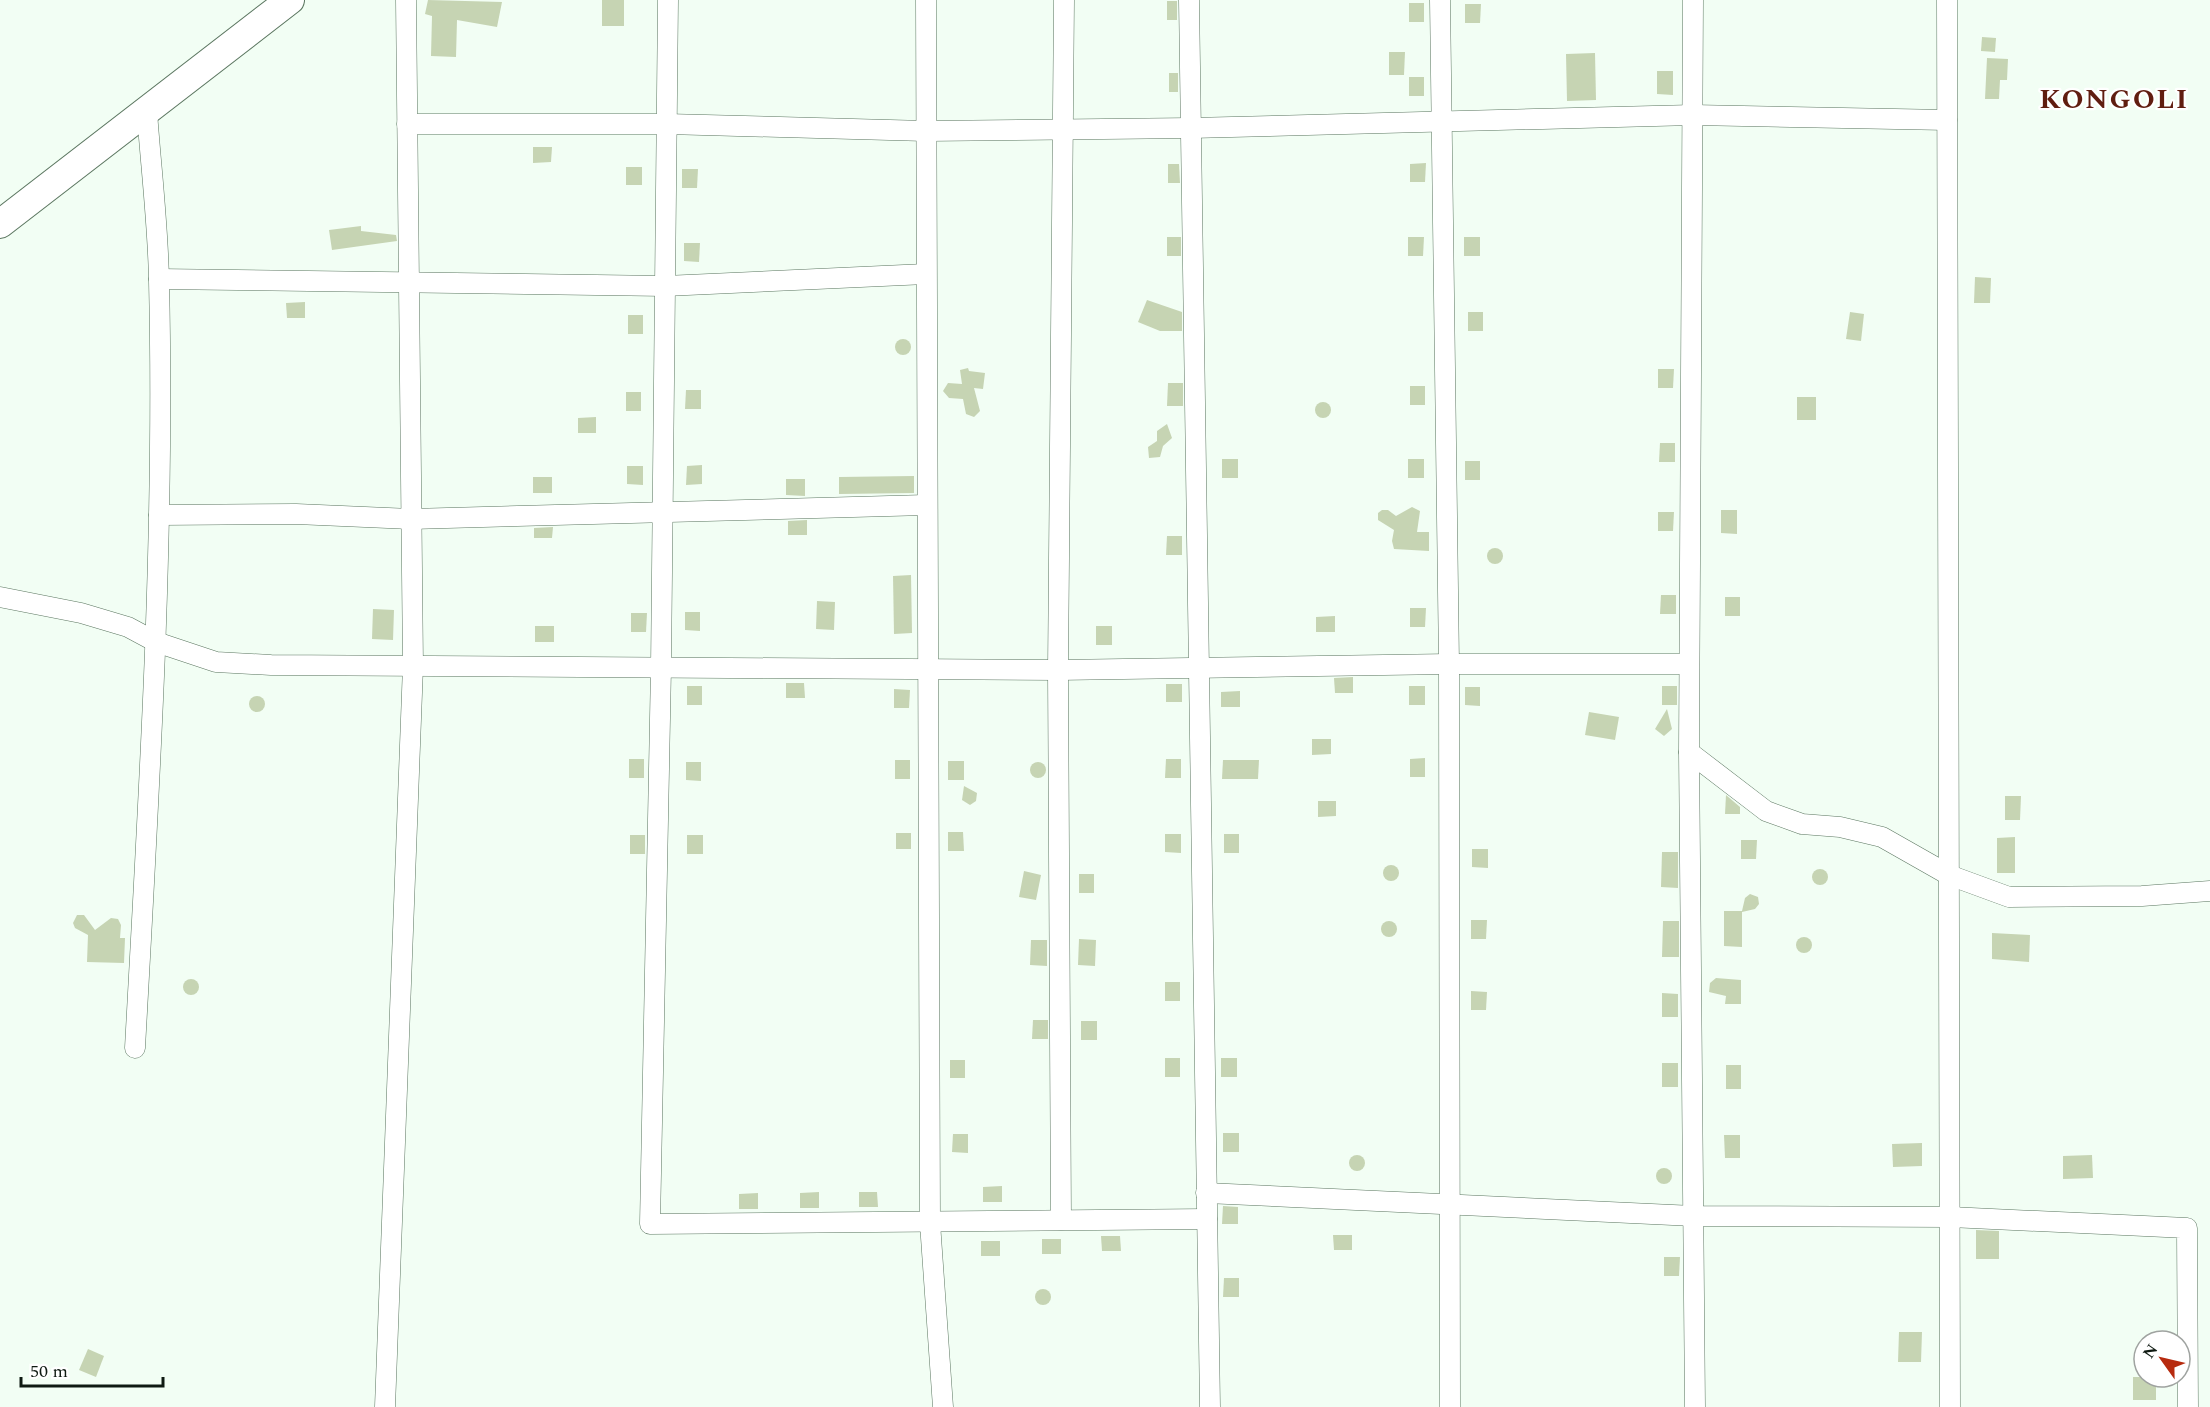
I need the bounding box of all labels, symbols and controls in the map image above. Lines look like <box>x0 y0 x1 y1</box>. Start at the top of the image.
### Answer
district label: KONGOLI <box>2039 78 2189 121</box>
north arrow <box>2132 1329 2192 1389</box>
text: N <box>2137 1339 2164 1363</box>
scale bar <box>21 1350 164 1388</box>
text: 50 m <box>30 1358 68 1385</box>

